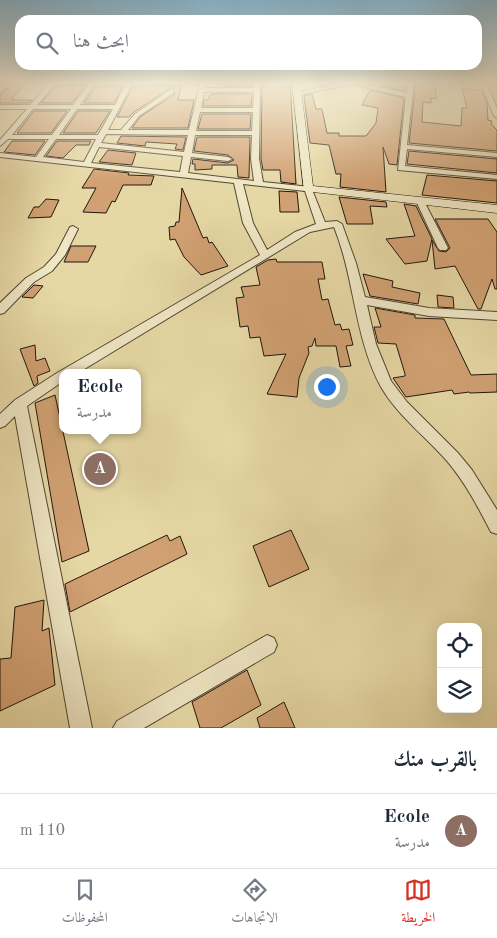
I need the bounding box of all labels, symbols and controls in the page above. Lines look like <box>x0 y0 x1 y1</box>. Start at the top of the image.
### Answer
search box <box>15 15 482 70</box>
icon: search <box>33 29 61 57</box>
text: ابحث هنا <box>73 33 129 52</box>
popup <box>59 369 141 434</box>
your location <box>314 374 340 400</box>
text: Ecole <box>77 378 123 397</box>
text: مدرسة <box>77 405 112 421</box>
pin: A <box>84 450 116 488</box>
map controls <box>437 623 482 713</box>
button: locate <box>437 623 482 668</box>
button: layers <box>437 668 482 713</box>
text: بالقرب منك <box>394 750 477 771</box>
text: Ecole <box>384 808 430 827</box>
text: 110 m <box>20 823 65 839</box>
text: A <box>455 823 467 839</box>
text: مدرسة <box>395 835 430 851</box>
tab: المحفوظات <box>62 876 108 931</box>
tab: الاتجاهات <box>231 876 278 931</box>
tab: الخريطة <box>401 876 435 931</box>

